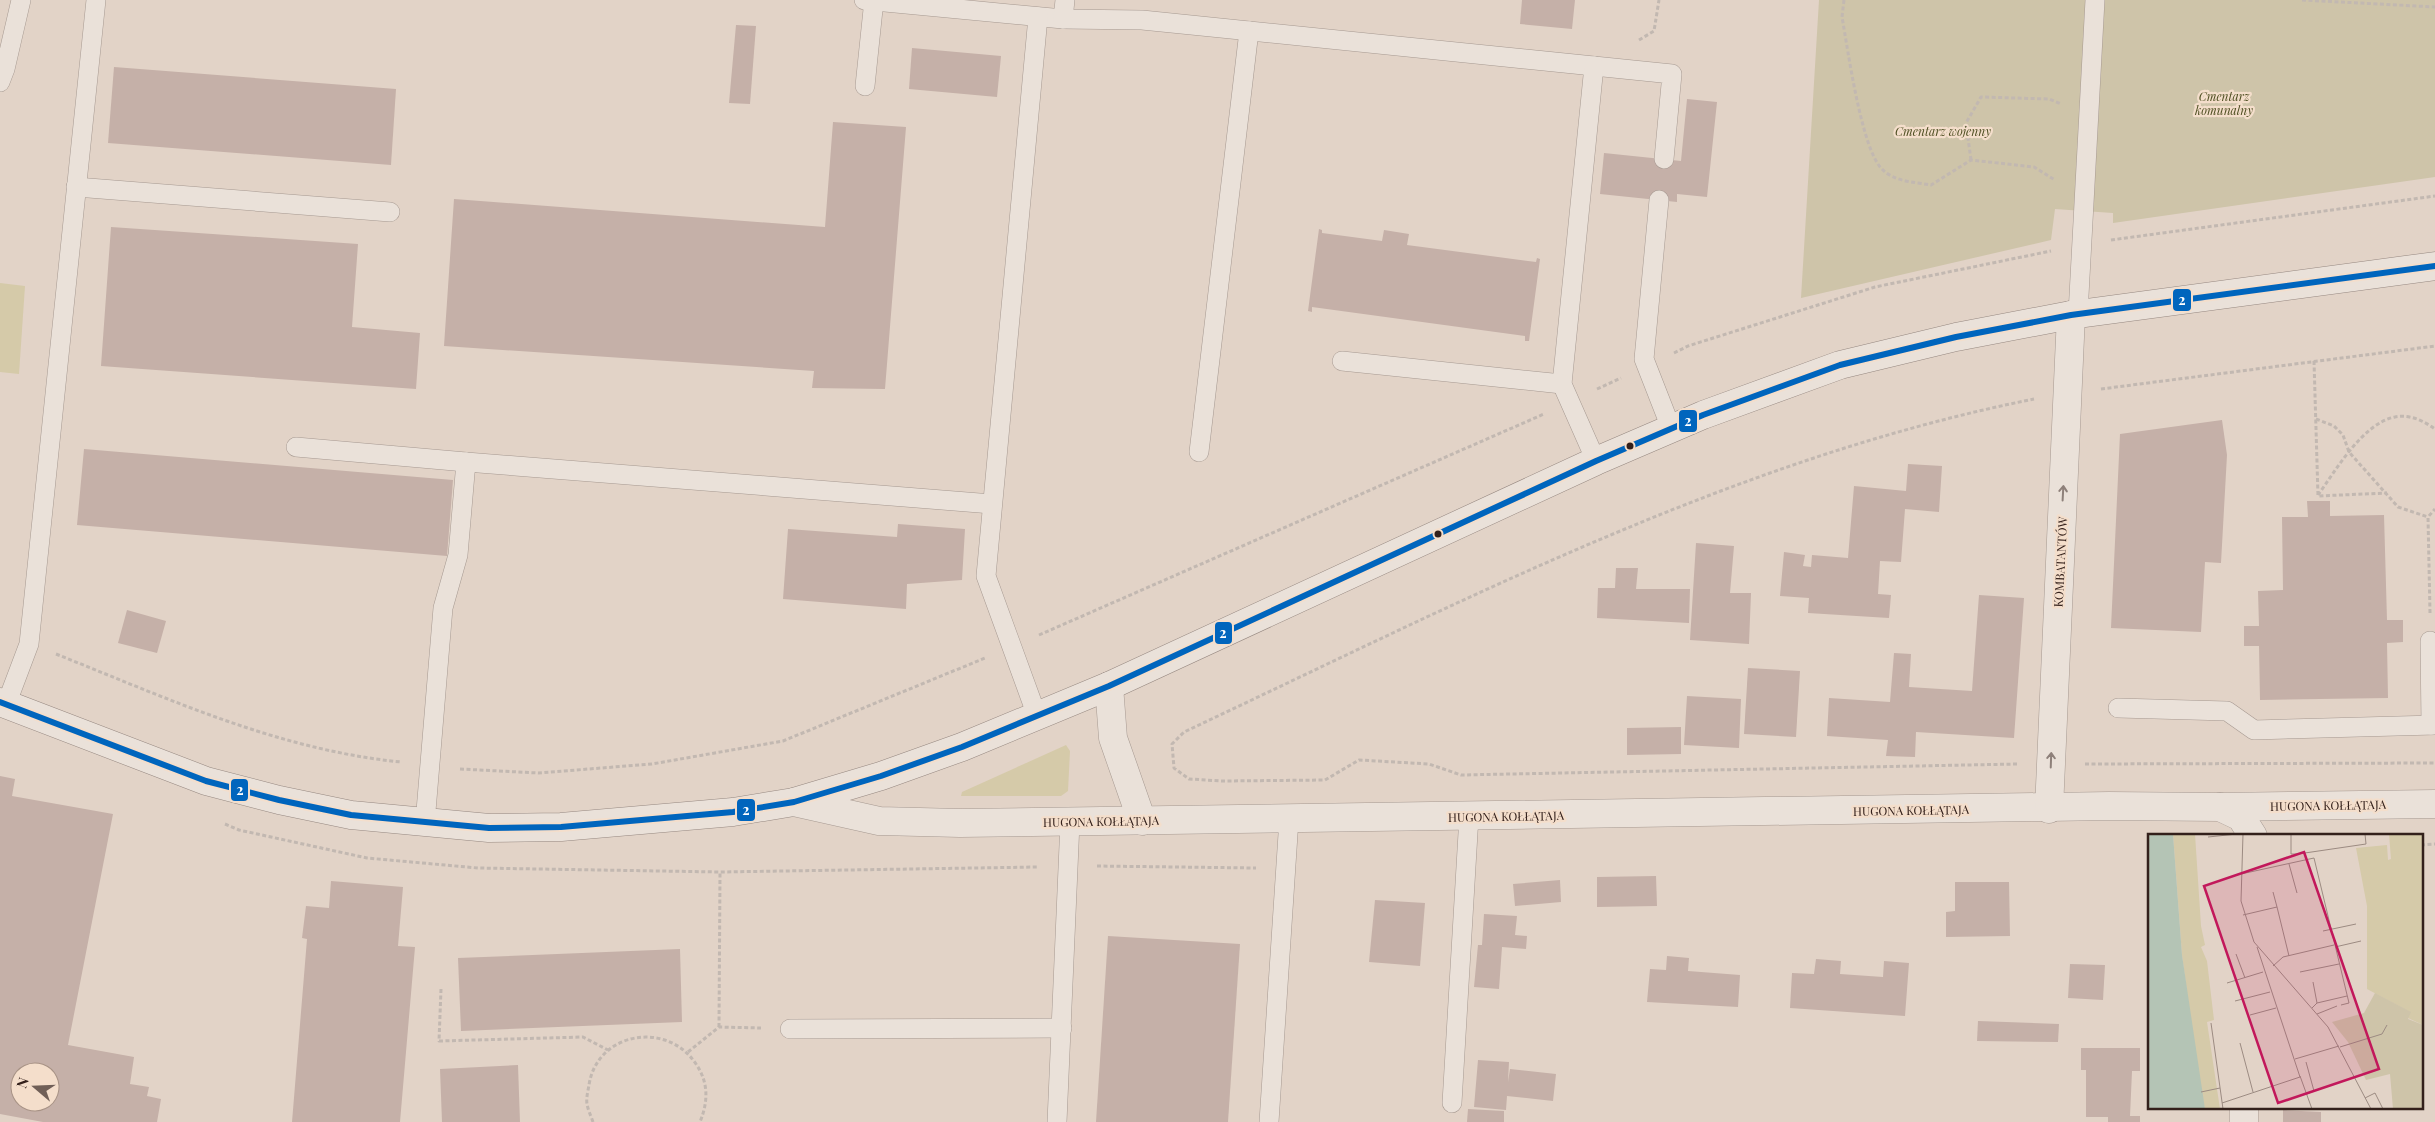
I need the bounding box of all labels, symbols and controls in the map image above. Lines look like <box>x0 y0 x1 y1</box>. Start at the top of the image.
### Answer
park label: Cmentarz komunalny <box>2194 88 2253 118</box>
park label: Cmentarz wojenny <box>1895 123 1991 139</box>
line badge: 2 <box>2172 288 2192 312</box>
text: 2 <box>2178 290 2186 309</box>
line badge: 2 <box>1678 409 1698 433</box>
text: 2 <box>1684 411 1692 430</box>
unlabelled marker <box>1625 441 1635 451</box>
one-way arrow <box>2058 485 2067 501</box>
street label: KOMBATANTÓW <box>2050 516 2070 608</box>
unlabelled marker <box>1433 529 1443 539</box>
line badge: 2 <box>1214 621 1233 645</box>
text: 2 <box>1219 623 1227 642</box>
one-way arrow <box>2046 752 2056 768</box>
line badge: 2 <box>230 778 249 802</box>
text: 2 <box>236 780 244 799</box>
street label: HUGONA KOŁŁĄTAJA <box>2270 796 2387 814</box>
line badge: 2 <box>736 798 756 822</box>
text: 2 <box>742 800 750 819</box>
street label: HUGONA KOŁŁĄTAJA <box>1853 801 1970 819</box>
street label: HUGONA KOŁŁĄTAJA <box>1448 807 1565 825</box>
street label: HUGONA KOŁŁĄTAJA <box>1043 812 1160 830</box>
inset map <box>2148 834 2422 1110</box>
north arrow <box>10 1062 60 1112</box>
text: N <box>12 1075 33 1090</box>

